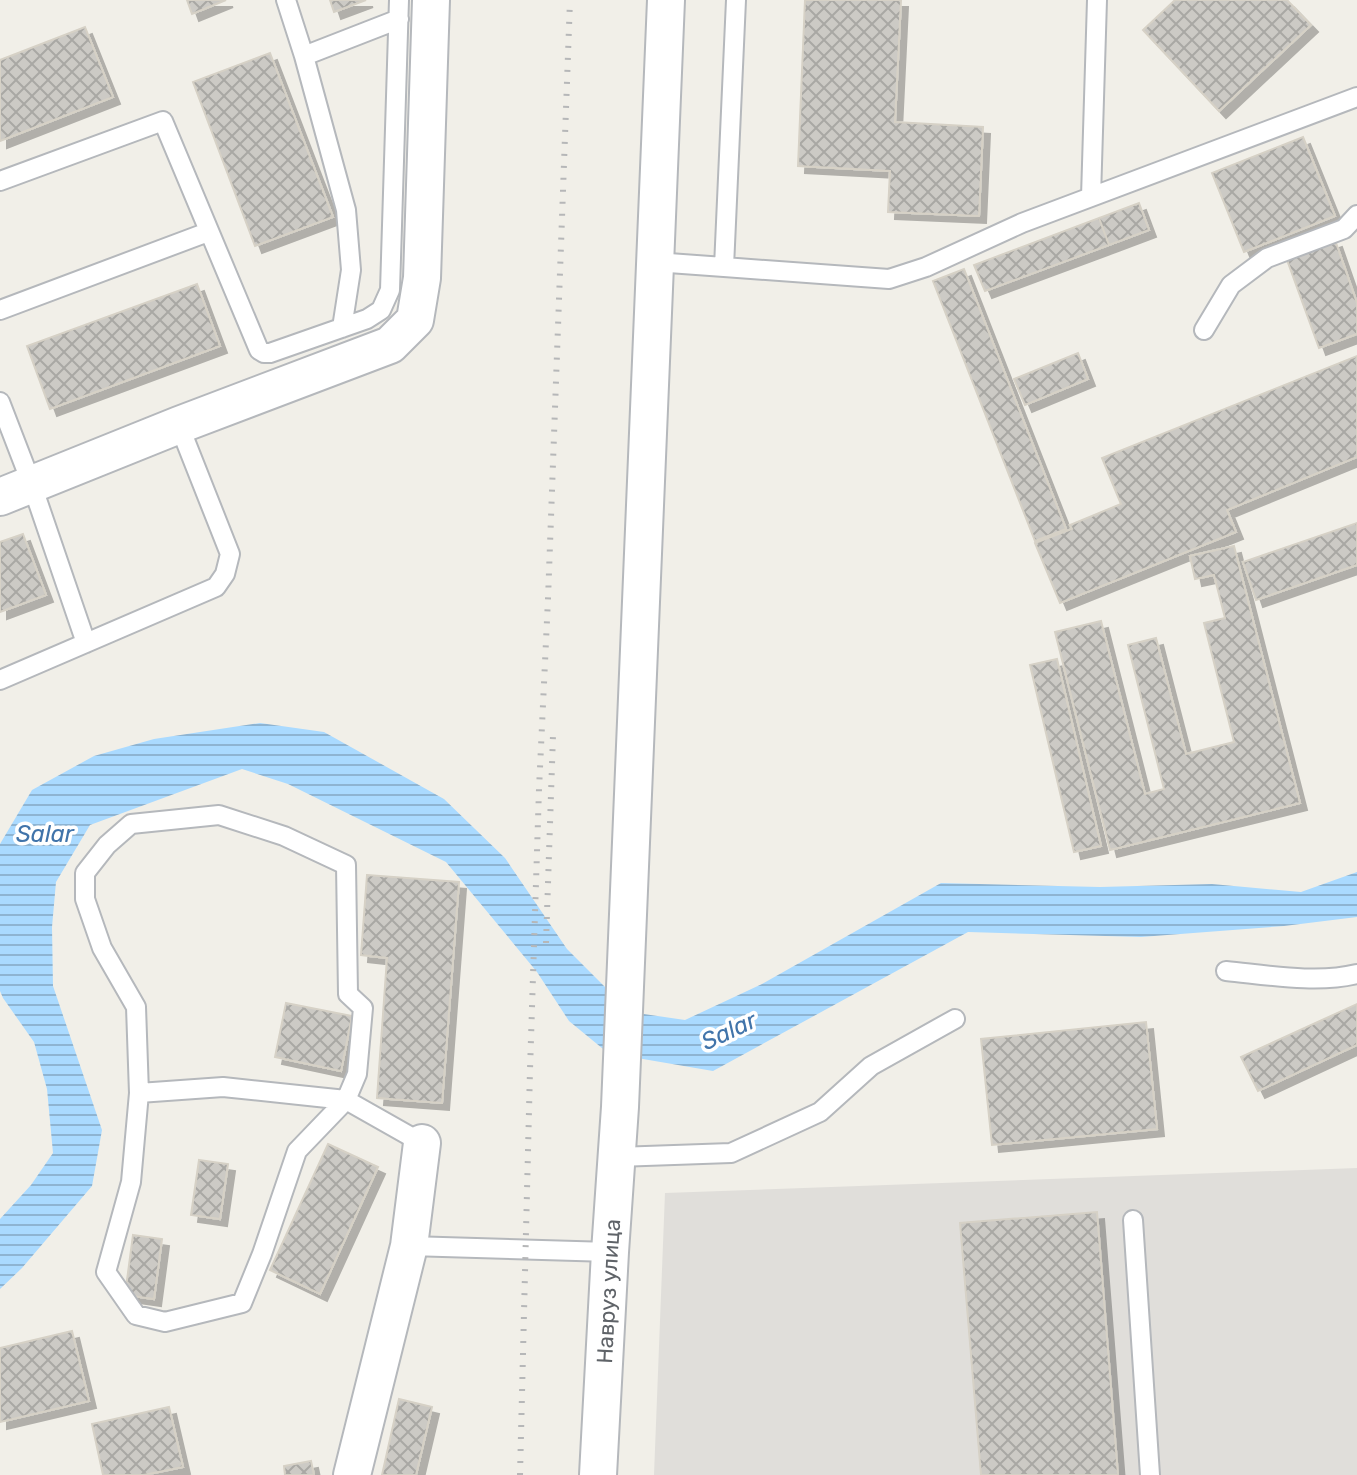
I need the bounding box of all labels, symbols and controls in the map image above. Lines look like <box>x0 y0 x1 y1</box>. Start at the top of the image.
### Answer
water label: Salar <box>16 820 75 848</box>
water label: Salar <box>697 1006 762 1056</box>
street label: Навруз улица <box>591 1218 626 1364</box>

